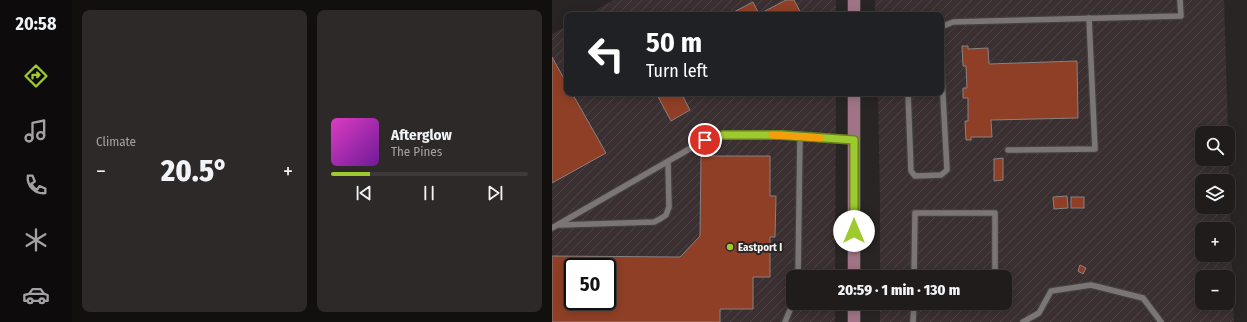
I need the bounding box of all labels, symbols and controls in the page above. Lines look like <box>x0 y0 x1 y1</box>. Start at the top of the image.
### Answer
text: 20:58 <box>16 13 56 35</box>
text: 50 m <box>646 26 702 59</box>
icon: left <box>580 28 632 80</box>
text: Turn left <box>646 60 708 82</box>
icon: directions <box>22 62 50 90</box>
icon: music <box>22 117 50 145</box>
pin <box>688 123 722 157</box>
text: Afterglow <box>391 126 452 144</box>
map controls <box>1195 126 1235 310</box>
button: search <box>1195 126 1235 166</box>
icon: arrive <box>694 129 716 151</box>
text: Climate <box>96 134 136 149</box>
text: The Pines <box>391 144 442 159</box>
text: 20.5° <box>161 153 228 189</box>
text: − <box>96 158 106 185</box>
text: + <box>283 158 293 185</box>
icon: phone <box>22 171 50 199</box>
button: layers <box>1195 174 1235 214</box>
icon: previous <box>353 182 375 204</box>
icon: pause <box>418 182 440 204</box>
icon: next <box>484 182 506 204</box>
position arrow <box>833 210 875 252</box>
button: + <box>1195 222 1235 262</box>
icon: climate <box>22 226 50 254</box>
place label: Eastport I <box>738 241 782 254</box>
marker: Eastport I <box>725 242 735 252</box>
speed limit sign: 50 <box>564 258 616 310</box>
button: − <box>1195 270 1235 310</box>
icon: car <box>22 281 50 309</box>
text: 20:59 · 1 min · 130 m <box>838 281 960 299</box>

